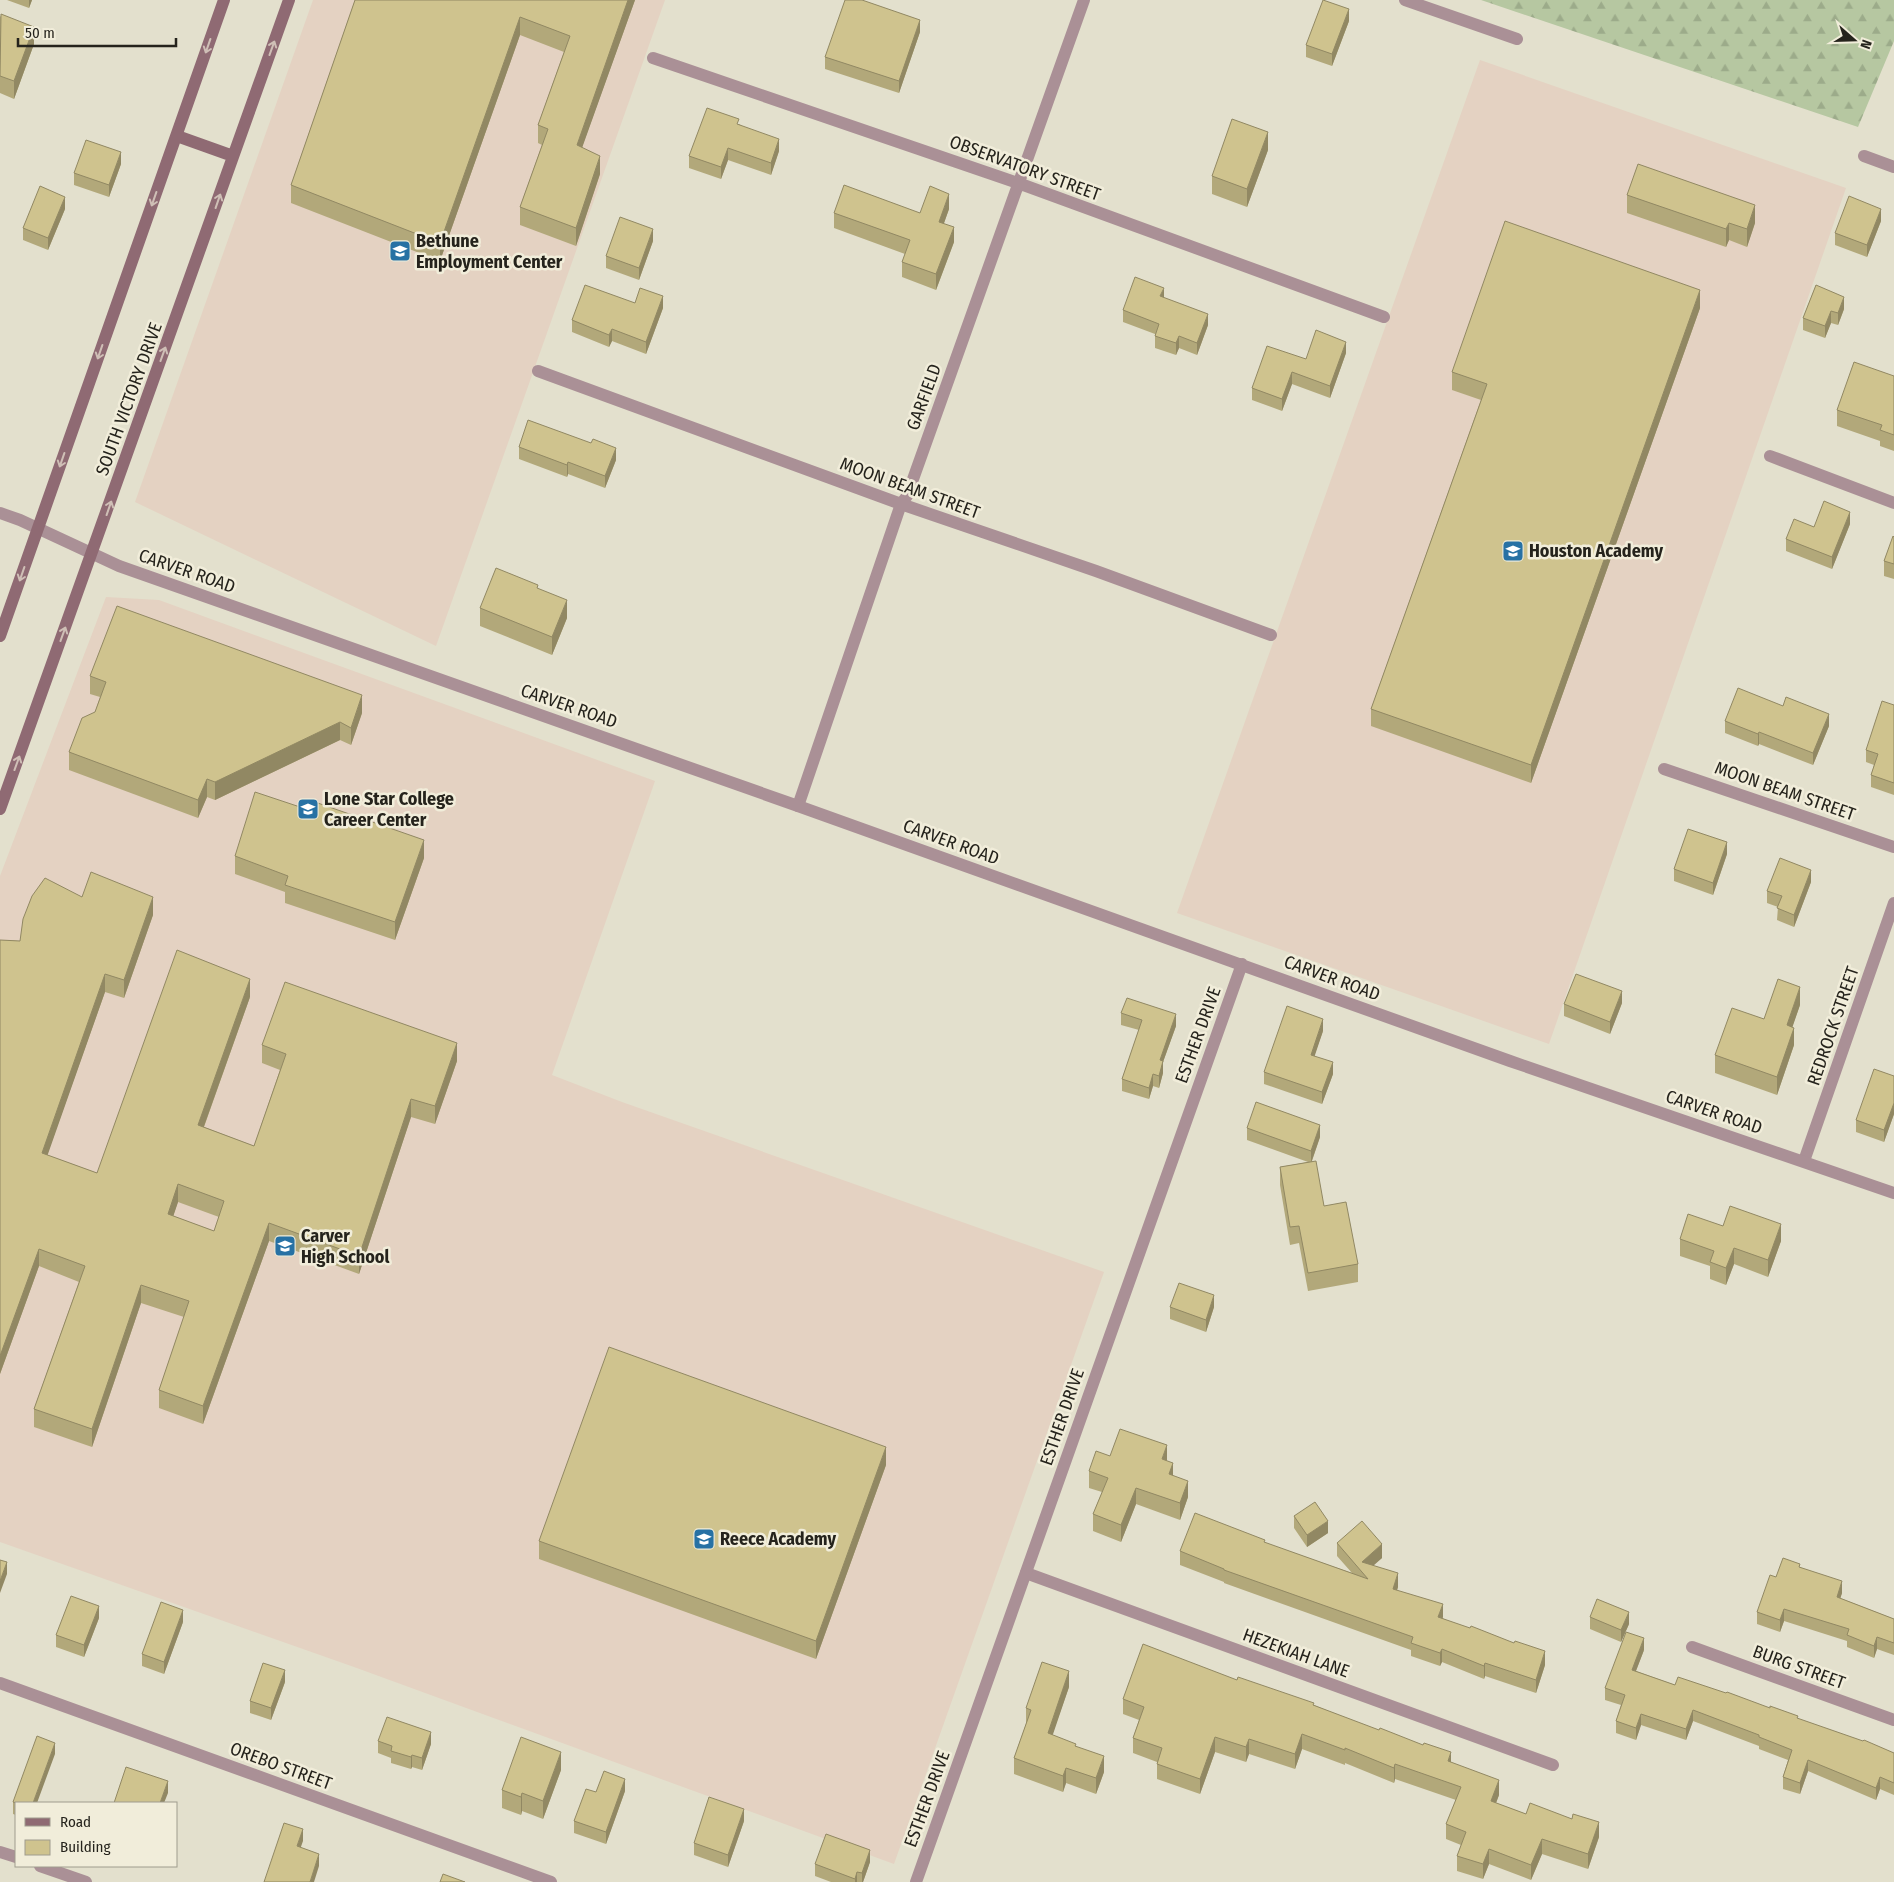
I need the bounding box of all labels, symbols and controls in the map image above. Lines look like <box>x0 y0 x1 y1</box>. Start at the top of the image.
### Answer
scale bar <box>18 15 175 47</box>
north arrow <box>1829 15 1879 65</box>
text: 50 m <box>25 24 55 42</box>
text: N <box>1856 37 1875 51</box>
one-way arrow <box>203 38 212 53</box>
one-way arrow <box>268 41 277 56</box>
street label: OBSERVATORY STREET <box>947 131 1104 206</box>
one-way arrow <box>149 191 158 206</box>
one-way arrow <box>213 194 223 210</box>
place label: Bethune Employment Center <box>416 230 563 273</box>
school or university icon: Bethune Employment Center <box>388 239 412 263</box>
street label: SOUTH VICTORY DRIVE <box>91 319 167 479</box>
one-way arrow <box>95 344 104 360</box>
one-way arrow <box>159 347 168 363</box>
street label: GARFIELD <box>902 361 946 433</box>
one-way arrow <box>57 452 67 468</box>
street label: MOON BEAM STREET <box>837 453 983 524</box>
one-way arrow <box>105 500 114 516</box>
school or university icon: Houston Academy <box>1501 539 1525 563</box>
place label: Houston Academy <box>1529 540 1663 562</box>
street label: CARVER ROAD <box>136 544 238 598</box>
one-way arrow <box>17 566 26 581</box>
one-way arrow <box>59 627 68 643</box>
street label: CARVER ROAD <box>518 679 620 733</box>
one-way arrow <box>13 756 22 771</box>
street label: MOON BEAM STREET <box>1712 757 1859 826</box>
place label: Lone Star College Career Center <box>324 788 454 831</box>
school or university icon: Lone Star College Career Center <box>296 797 320 821</box>
street label: CARVER ROAD <box>900 814 1002 870</box>
street label: CARVER ROAD <box>1281 950 1383 1006</box>
street label: REDROCK STREET <box>1802 963 1864 1088</box>
street label: ESTHER DRIVE <box>1170 984 1226 1086</box>
street label: CARVER ROAD <box>1663 1085 1765 1139</box>
place label: Carver High School <box>301 1225 389 1268</box>
school or university icon: Carver High School <box>273 1234 297 1258</box>
street label: ESTHER DRIVE <box>1035 1366 1089 1468</box>
school or university icon: Reece Academy <box>692 1527 716 1551</box>
place label: Reece Academy <box>720 1528 836 1550</box>
street label: HEZEKIAH LANE <box>1240 1624 1352 1682</box>
street label: BURG STREET <box>1750 1640 1849 1694</box>
street label: OREBO STREET <box>227 1737 336 1795</box>
street label: ESTHER DRIVE <box>899 1748 955 1850</box>
legend <box>15 1802 178 1867</box>
text: Road <box>60 1813 91 1831</box>
text: Building <box>60 1838 111 1856</box>

